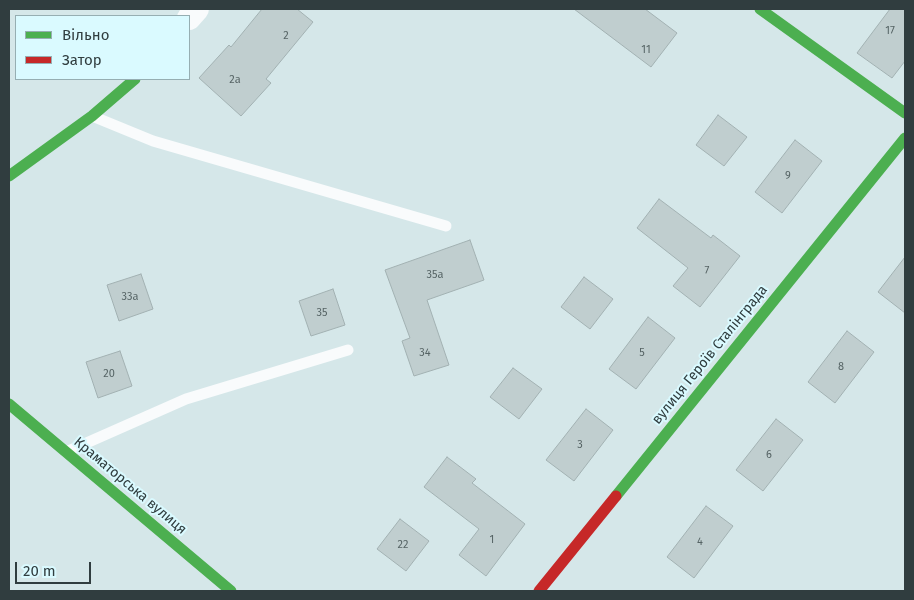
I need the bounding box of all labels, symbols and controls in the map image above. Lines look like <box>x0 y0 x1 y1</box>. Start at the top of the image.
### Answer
legend <box>15 15 190 80</box>
house number: 17 <box>885 24 895 38</box>
text: Вільно <box>62 26 109 44</box>
house number: 2 <box>283 29 289 43</box>
house number: 11 <box>641 43 651 57</box>
text: Затор <box>62 51 102 69</box>
house number: 2а <box>229 73 241 87</box>
house number: 9 <box>785 169 791 183</box>
house number: 7 <box>705 264 709 278</box>
house number: 35а <box>427 268 443 282</box>
street label: вулиця Героїв Сталінграда <box>649 282 771 428</box>
house number: 33а <box>122 290 138 304</box>
house number: 35 <box>317 306 327 320</box>
house number: 34 <box>419 346 431 360</box>
house number: 5 <box>639 346 645 360</box>
house number: 8 <box>838 360 844 374</box>
house number: 20 <box>103 367 115 381</box>
street label: Краматорська вулиця <box>70 434 190 538</box>
house number: 3 <box>577 438 583 452</box>
house number: 6 <box>766 448 772 462</box>
house number: 1 <box>490 533 494 547</box>
house number: 4 <box>697 535 703 549</box>
house number: 22 <box>398 538 408 552</box>
scale bar <box>18 552 94 584</box>
text: 20 m <box>23 562 56 580</box>

